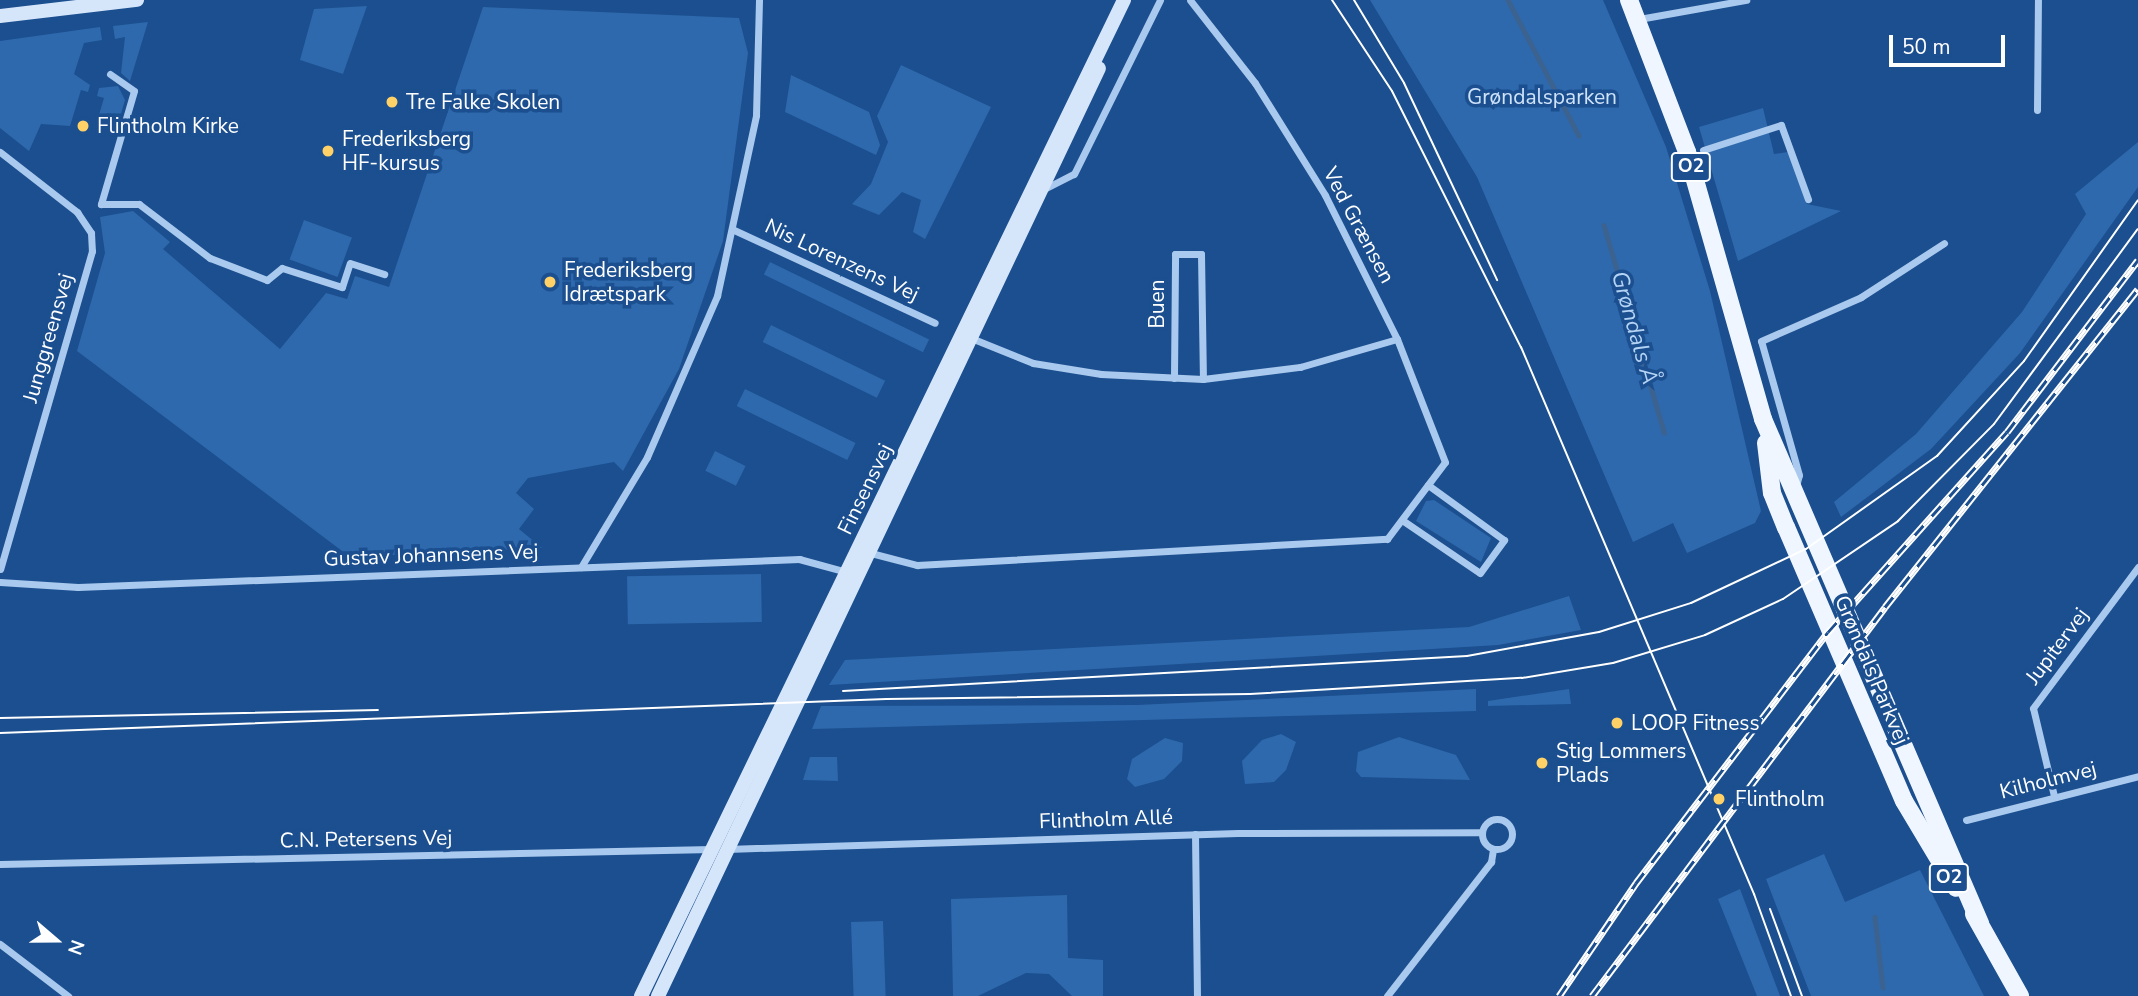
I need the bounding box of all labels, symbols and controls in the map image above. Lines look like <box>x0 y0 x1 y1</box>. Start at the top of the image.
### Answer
scale bar <box>1893 21 2008 65</box>
text: 50 m <box>1902 33 1951 61</box>
park label: Grøndalsparken <box>1467 84 1617 110</box>
place label: Tre Falke Skolen <box>406 89 560 115</box>
marker: Tre Falke Skolen <box>384 94 400 110</box>
place label: Flintholm Kirke <box>97 113 239 139</box>
marker: Flintholm Kirke <box>75 118 91 134</box>
place label: Frederiksberg HF-kursus <box>342 126 471 176</box>
marker: Frederiksberg HF-kursus <box>320 143 336 159</box>
road number: O2 <box>1670 152 1712 182</box>
street label: Ved Grænsen <box>1318 163 1400 287</box>
street label: Nis Lorenzens Vej <box>761 213 923 307</box>
place label: Frederiksberg Idrætspark <box>564 257 693 307</box>
water label: Grøndals Å <box>1605 268 1663 388</box>
street label: Junggreensvej <box>17 270 79 406</box>
marker: Frederiksberg Idrætspark <box>542 274 558 290</box>
street label: Buen <box>1144 279 1170 329</box>
street label: Finsensvej <box>832 439 898 539</box>
street label: Gustav Johannsens Vej <box>323 539 539 571</box>
street label: Grøndals Parkvej <box>1829 592 1915 748</box>
street label: Jupitervej <box>2020 603 2094 689</box>
place label: LOOP Fitness <box>1631 710 1760 736</box>
marker: LOOP Fitness <box>1609 715 1625 731</box>
place label: Stig Lommers Plads <box>1556 738 1686 788</box>
marker: Stig Lommers Plads <box>1534 755 1550 771</box>
street label: Kilholmvej <box>1997 756 2099 804</box>
place label: Flintholm <box>1735 786 1825 812</box>
marker: Flintholm <box>1709 789 1729 809</box>
street label: Flintholm Allé <box>1039 804 1173 834</box>
street label: C.N. Petersens Vej <box>279 825 453 853</box>
road number: O2 <box>1928 862 1970 894</box>
north arrow <box>21 905 91 975</box>
text: N <box>61 936 90 958</box>

